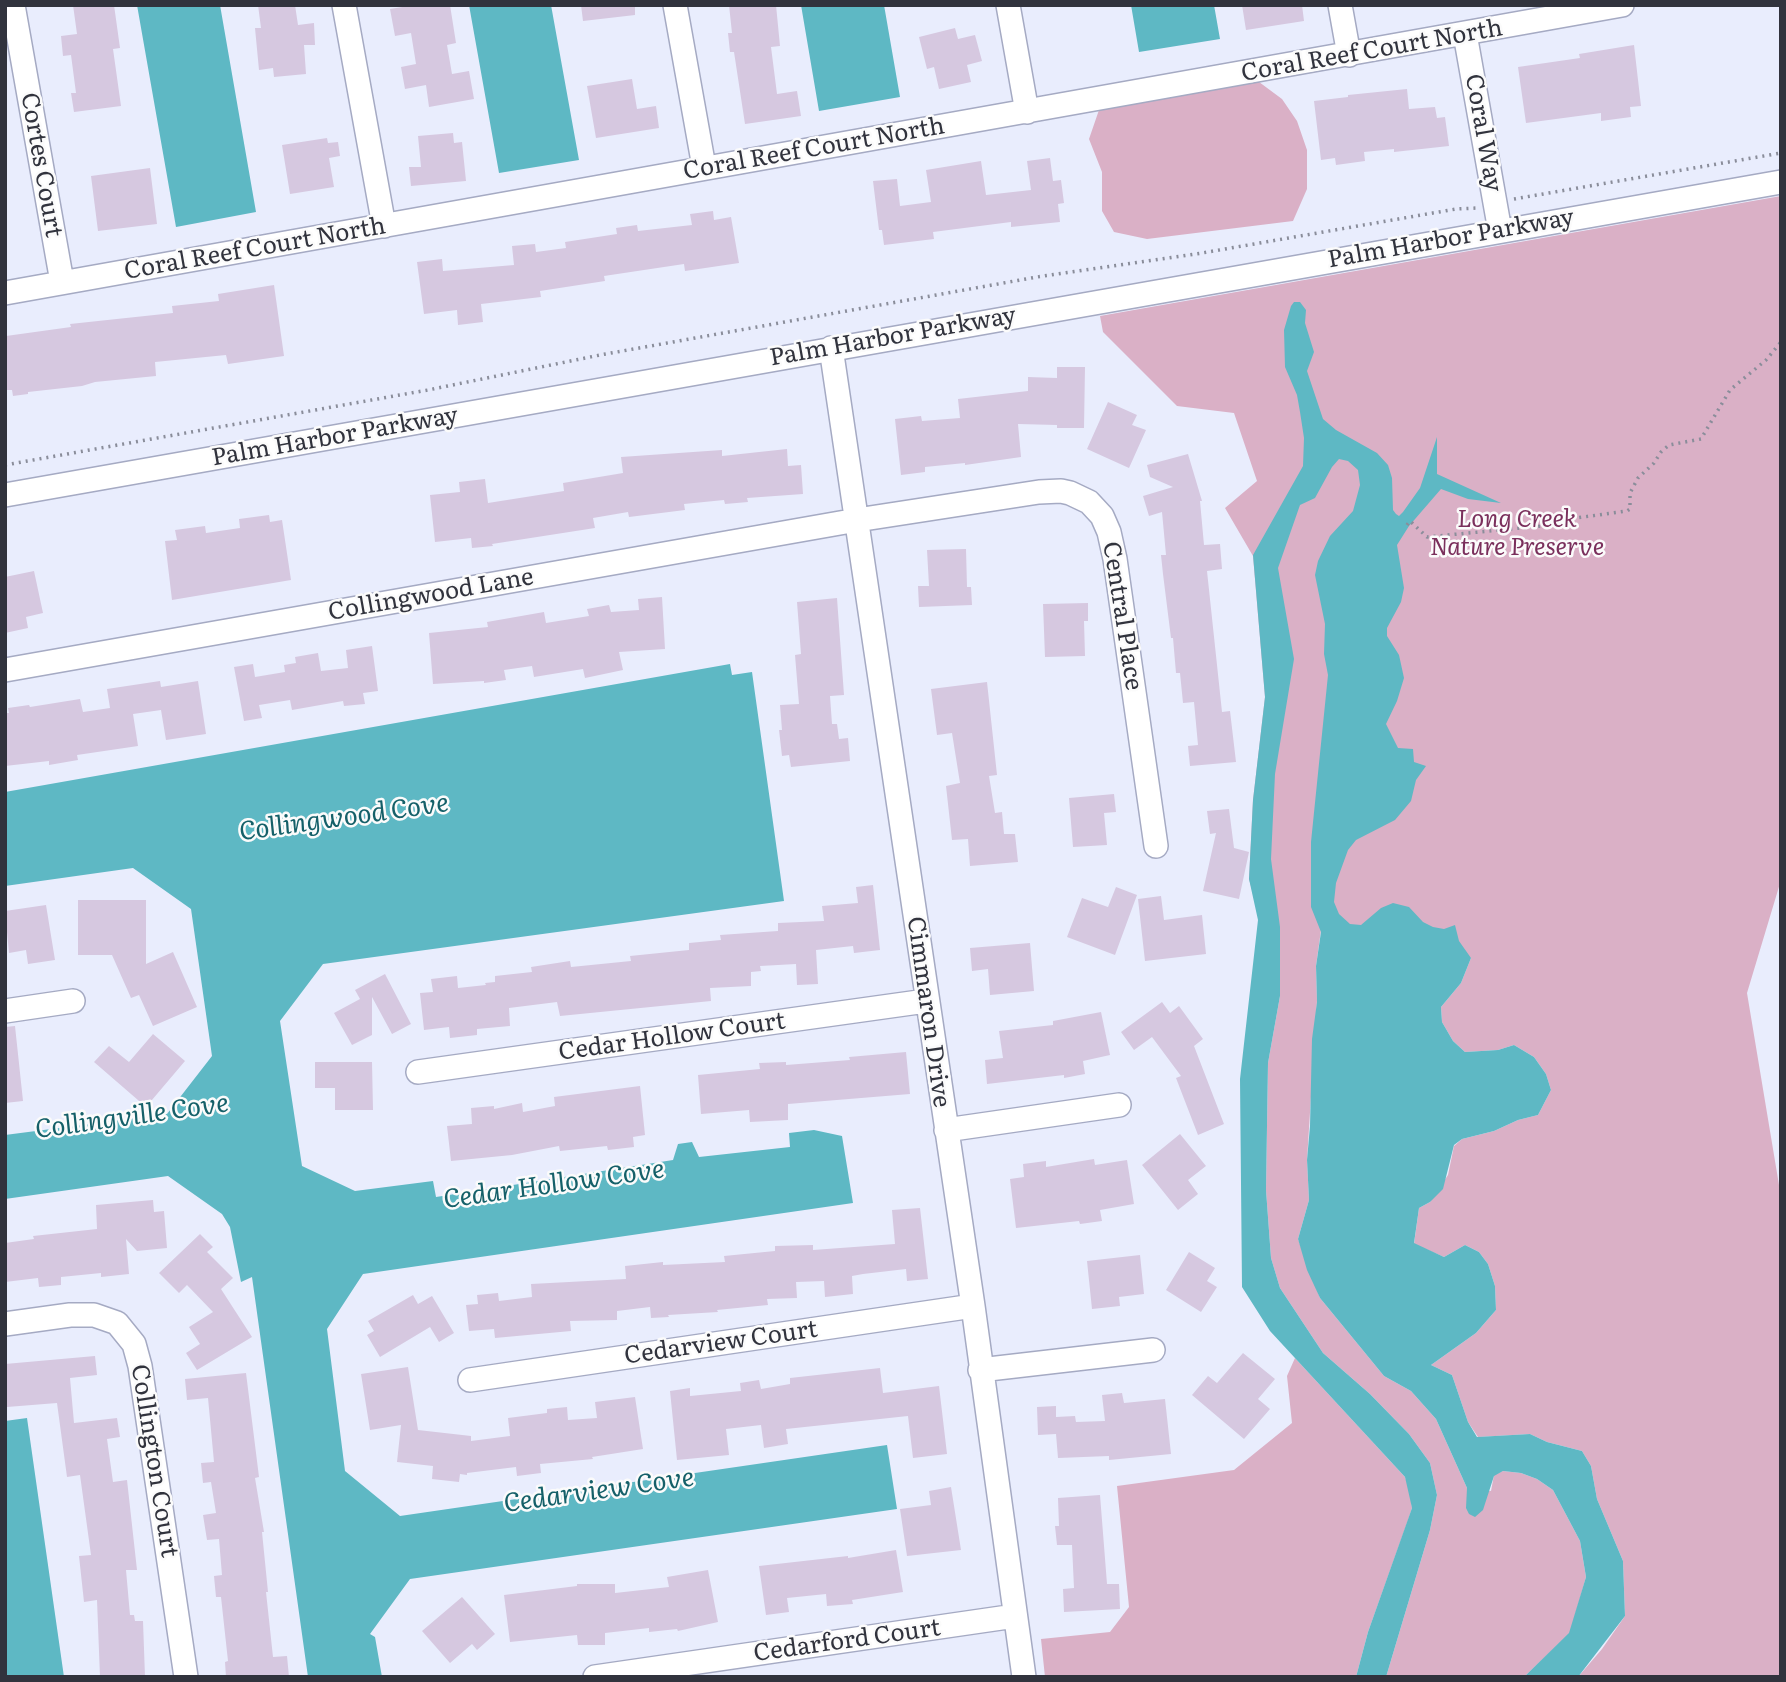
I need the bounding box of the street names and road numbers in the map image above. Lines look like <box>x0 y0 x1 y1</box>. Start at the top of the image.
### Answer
street label: Coral Reef Court North <box>1239 14 1505 88</box>
street label: Coral Way <box>1458 72 1508 194</box>
street label: Cortes Court <box>14 90 68 240</box>
street label: Coral Reef Court North <box>681 112 947 186</box>
street label: Palm Harbor Parkway <box>1326 203 1576 275</box>
street label: Coral Reef Court North <box>122 212 388 286</box>
street label: Palm Harbor Parkway <box>768 301 1018 373</box>
street label: Palm Harbor Parkway <box>210 401 460 473</box>
street label: Central Place <box>1096 540 1148 692</box>
street label: Collingwood Lane <box>326 563 536 627</box>
street label: Cimmaron Drive <box>900 915 956 1109</box>
street label: Cedar Hollow Court <box>557 1007 787 1067</box>
street label: Cedarview Court <box>623 1315 819 1371</box>
street label: Collington Court <box>125 1362 183 1560</box>
street label: Cedarford Court <box>752 1614 942 1668</box>

